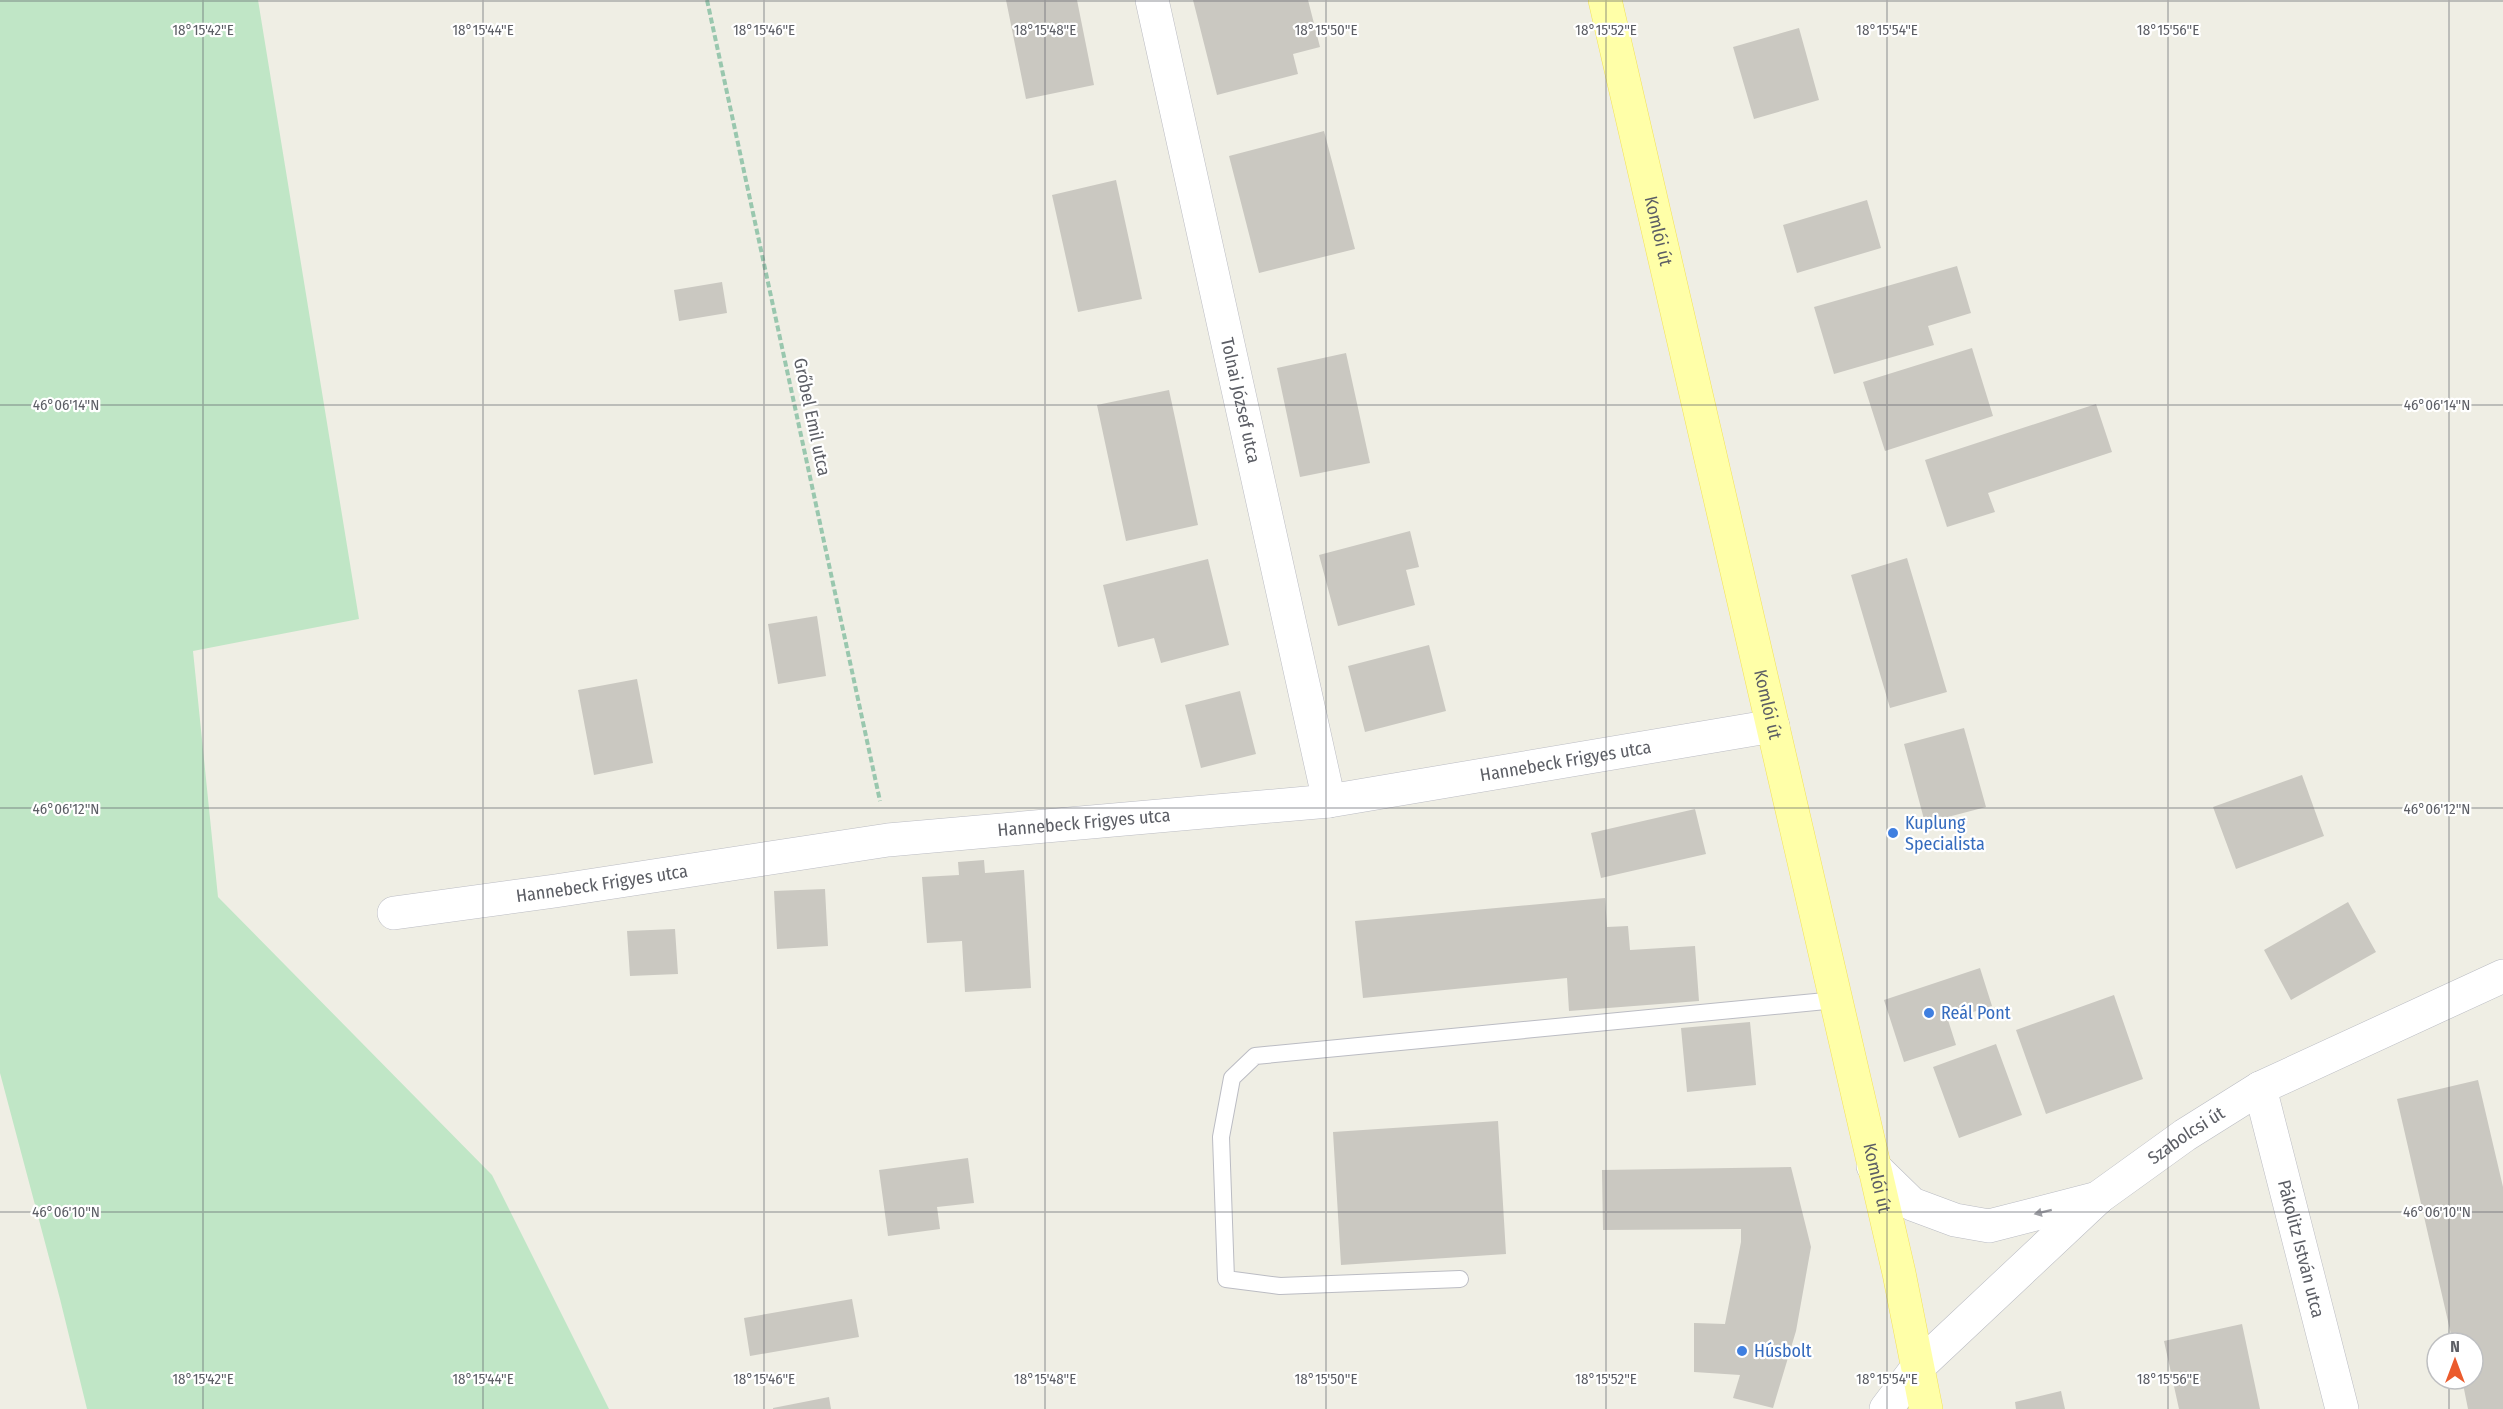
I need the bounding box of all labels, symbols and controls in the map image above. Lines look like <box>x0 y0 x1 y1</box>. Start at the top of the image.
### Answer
text: 18°15'42"E <box>172 21 234 39</box>
text: 18°15'44"E <box>452 21 514 39</box>
text: 18°15'46"E <box>733 21 795 39</box>
text: 18°15'48"E <box>1014 21 1076 39</box>
text: 18°15'50"E <box>1295 21 1357 39</box>
text: 18°15'52"E <box>1575 21 1637 39</box>
text: 18°15'54"E <box>1856 21 1918 39</box>
text: 18°15'56"E <box>2137 21 2199 39</box>
street label: Komlói út <box>1640 194 1677 268</box>
street label: Tolnai József utca <box>1216 336 1265 465</box>
street label: Grőbel Emil utca <box>789 356 835 478</box>
text: 46°06'14"N <box>33 396 99 414</box>
text: 46°06'14"N <box>2404 396 2470 414</box>
street label: Komlói út <box>1749 667 1786 742</box>
street label: Hannebeck Frigyes utca <box>1478 736 1653 786</box>
text: 46°06'12"N <box>33 800 99 818</box>
text: 46°06'12"N <box>2404 800 2470 818</box>
street label: Hannebeck Frigyes utca <box>997 804 1171 841</box>
place label: Kuplung Specialista <box>1905 812 1985 855</box>
marker: Kuplung Specialista <box>1886 826 1900 840</box>
street label: Hannebeck Frigyes utca <box>515 860 689 907</box>
place label: Reál Pont <box>1941 1002 2011 1024</box>
marker: Reál Pont <box>1922 1006 1936 1020</box>
street label: Szabolcsi út <box>2144 1102 2229 1169</box>
street label: Komlói út <box>1858 1141 1896 1215</box>
street label: Pákolitz István utca <box>2273 1178 2329 1320</box>
text: 46°06'10"N <box>32 1203 100 1221</box>
text: 46°06'10"N <box>2403 1203 2471 1221</box>
one-way arrow <box>2034 1207 2052 1217</box>
north arrow <box>2425 1331 2485 1391</box>
text: N <box>2450 1337 2460 1356</box>
place label: Húsbolt <box>1754 1340 1812 1362</box>
marker: Húsbolt <box>1735 1344 1749 1358</box>
text: 18°15'42"E <box>172 1370 234 1388</box>
text: 18°15'44"E <box>452 1370 514 1388</box>
text: 18°15'46"E <box>733 1370 795 1388</box>
text: 18°15'48"E <box>1014 1370 1076 1388</box>
text: 18°15'50"E <box>1295 1370 1357 1388</box>
text: 18°15'52"E <box>1575 1370 1637 1388</box>
text: 18°15'54"E <box>1856 1370 1918 1388</box>
text: 18°15'56"E <box>2137 1370 2199 1388</box>

